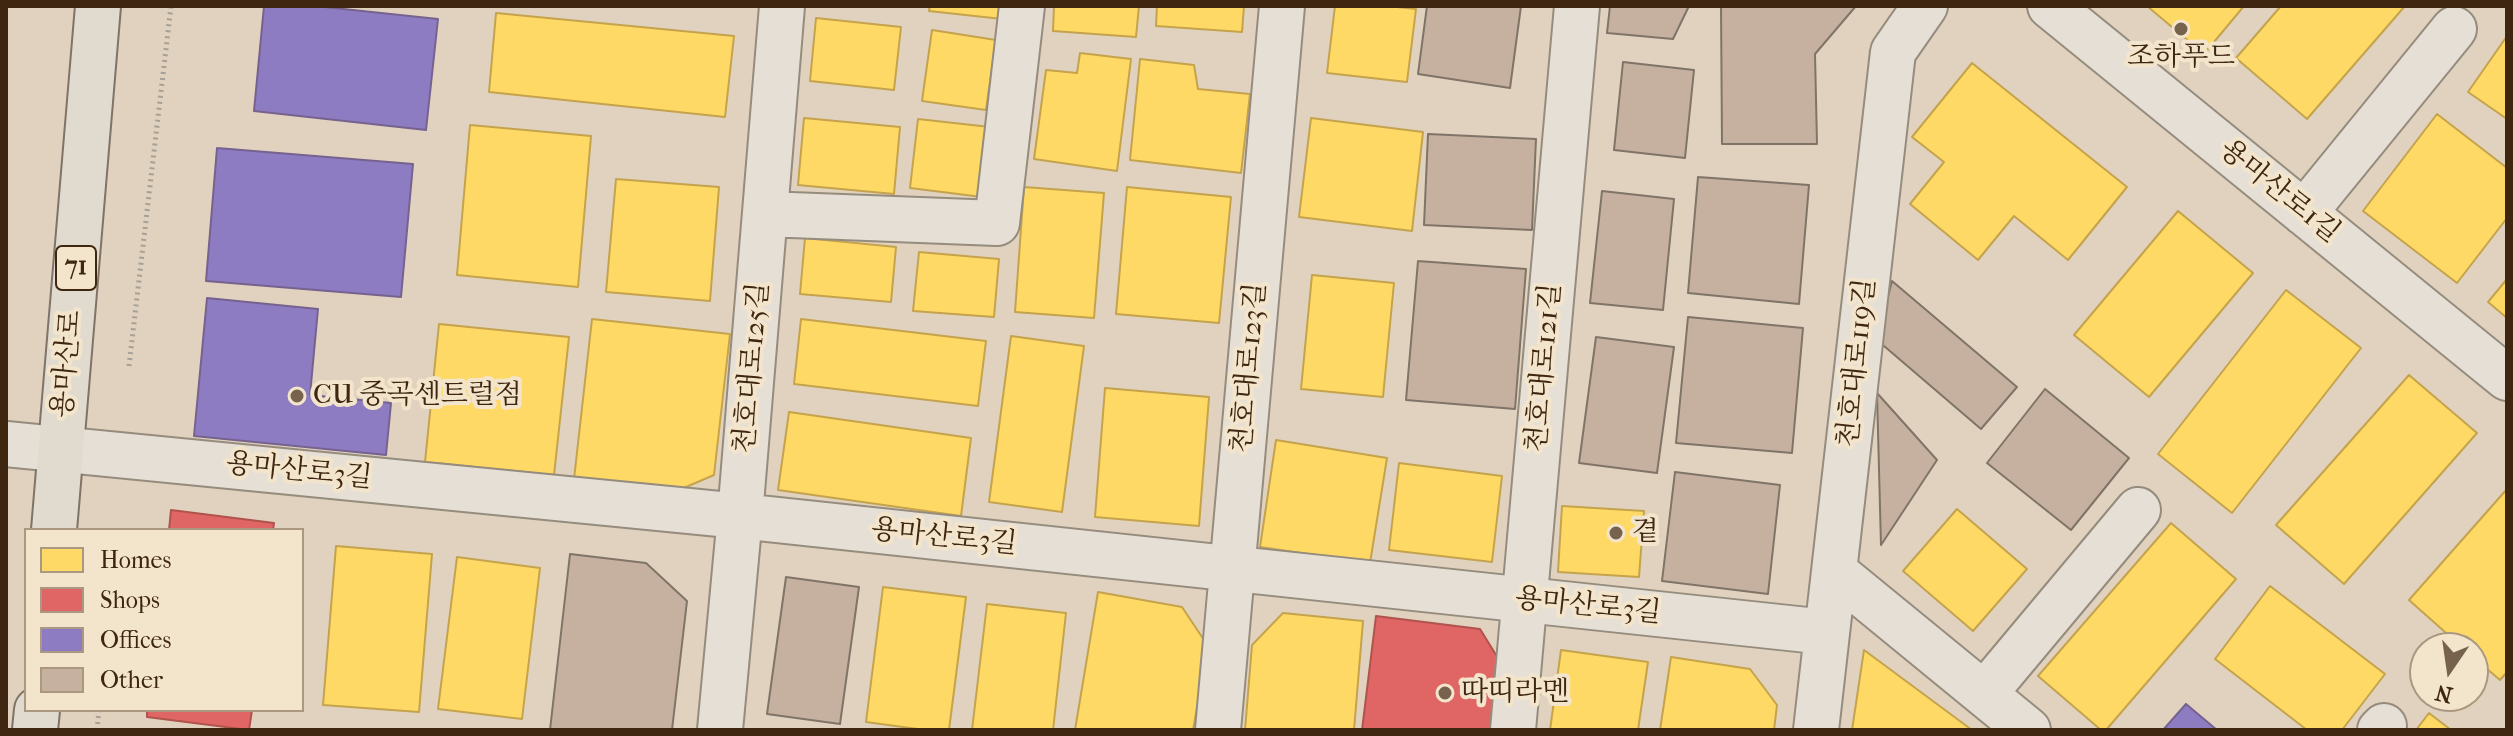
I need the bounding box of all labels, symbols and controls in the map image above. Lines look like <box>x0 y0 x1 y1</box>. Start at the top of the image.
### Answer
marker: 조하푸드 <box>2172 20 2190 38</box>
place label: 조하푸드 <box>2127 41 2235 75</box>
street label: 용마산로1길 <box>2212 133 2346 251</box>
road number: 71 <box>56 246 96 290</box>
street label: 천호대로119길 <box>1832 277 1884 449</box>
street label: 천호대로125길 <box>729 281 777 455</box>
street label: 천호대로123길 <box>1226 281 1274 455</box>
street label: 천호대로121길 <box>1521 282 1569 454</box>
street label: 용마산로 <box>47 309 89 419</box>
place label: CU 중곡센트럴점 <box>313 379 522 413</box>
marker: CU 중곡센트럴점 <box>288 387 306 405</box>
street label: 용마산로3길 <box>224 448 374 496</box>
street label: 용마산로3길 <box>869 514 1019 562</box>
place label: 곁 <box>1632 516 1659 550</box>
marker: 곁 <box>1607 524 1625 542</box>
legend <box>24 528 304 712</box>
text: Homes <box>100 546 171 574</box>
street label: 용마산로3길 <box>1513 583 1663 631</box>
text: Shops <box>100 586 160 614</box>
text: Offices <box>100 626 171 654</box>
north arrow <box>2409 632 2489 712</box>
text: Other <box>100 666 163 694</box>
place label: 따띠라멘 <box>1461 676 1569 710</box>
text: N <box>2433 679 2455 708</box>
marker: 따띠라멘 <box>1436 684 1454 702</box>

